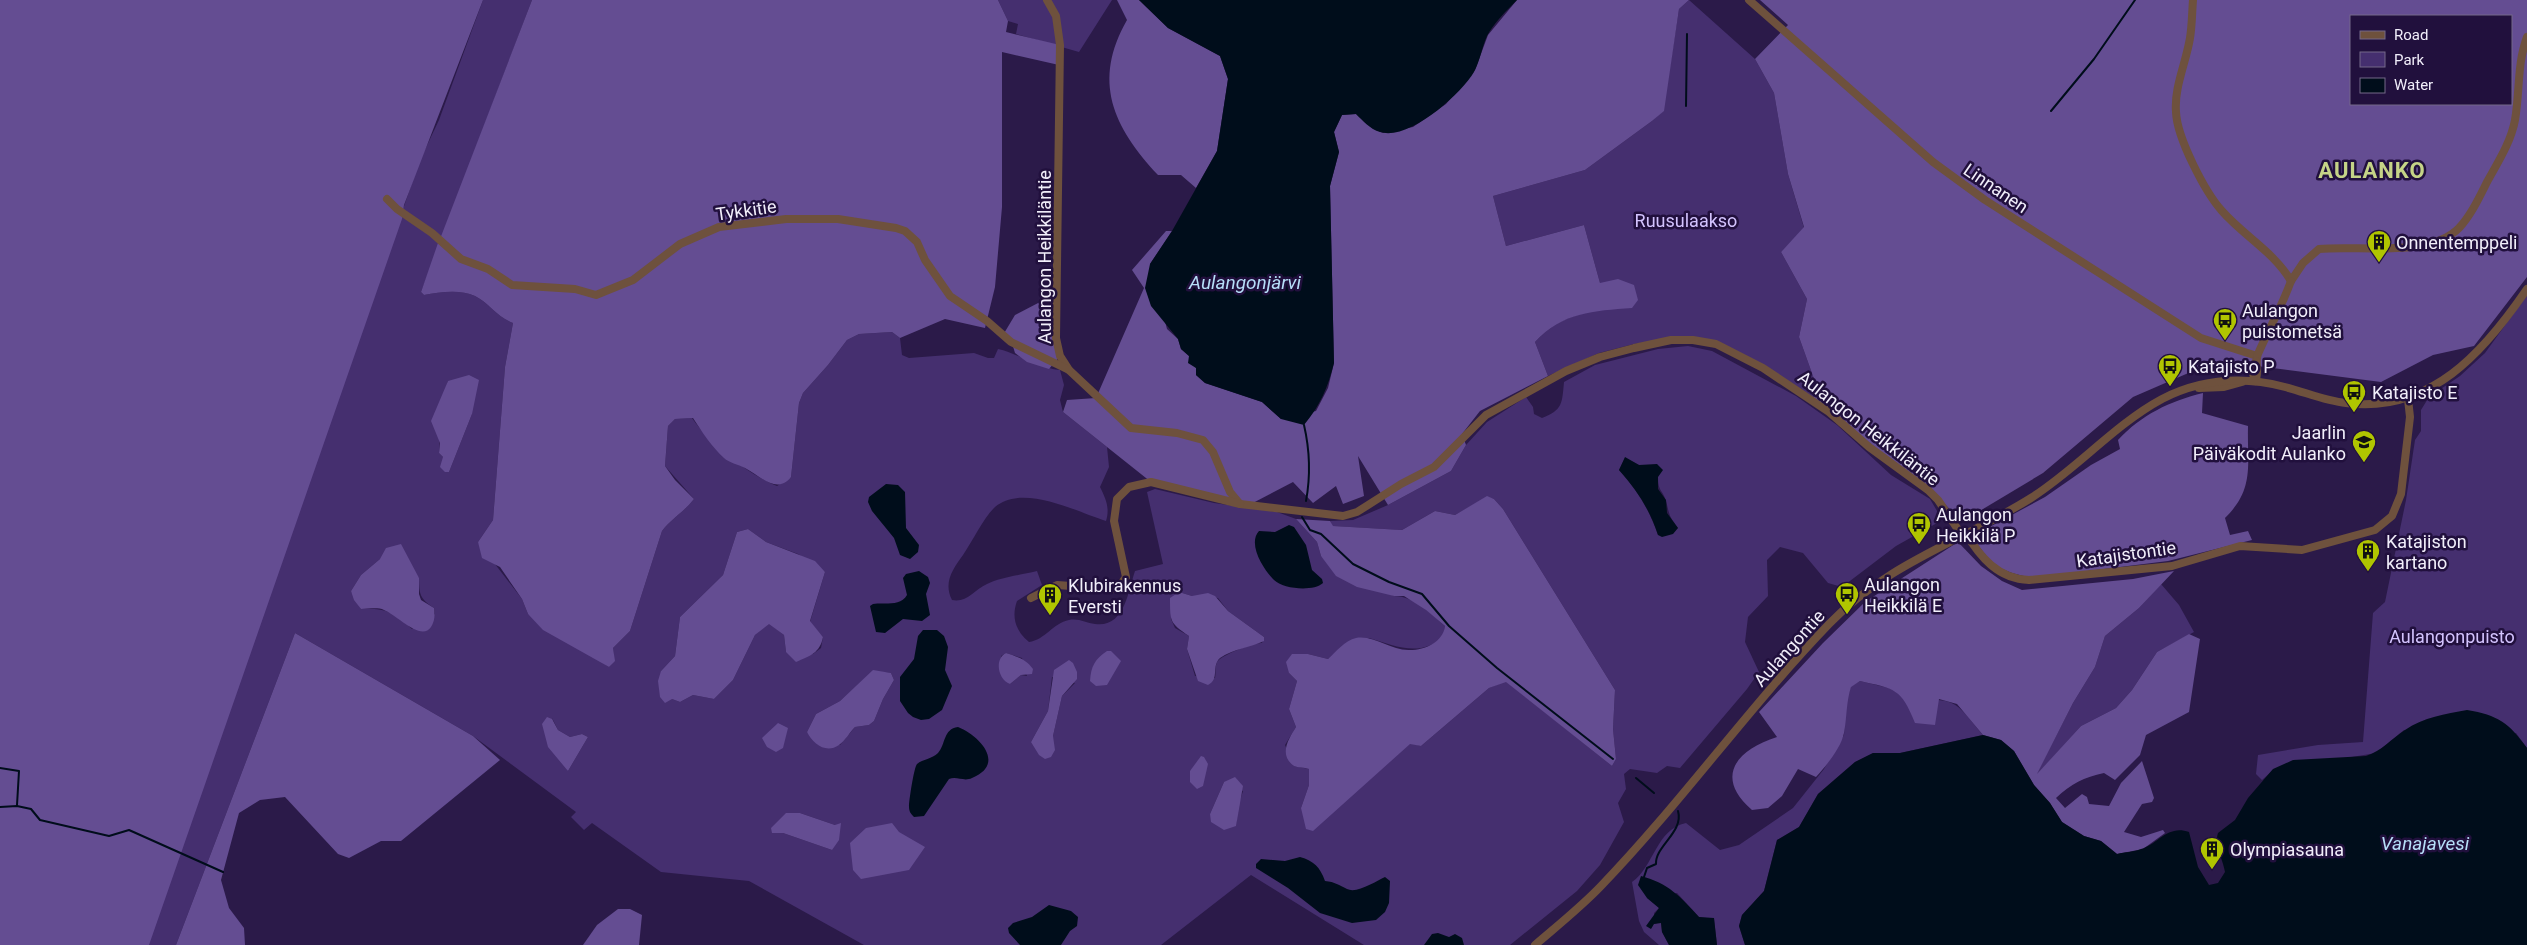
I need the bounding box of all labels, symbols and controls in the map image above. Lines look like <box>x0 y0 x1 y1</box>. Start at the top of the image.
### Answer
legend <box>2350 15 2512 105</box>
text: Road <box>2394 26 2428 44</box>
text: Park <box>2394 51 2425 69</box>
text: Water <box>2394 76 2433 94</box>
district label: AULANKO <box>2318 158 2426 183</box>
street label: Linnanen <box>1960 159 2032 217</box>
street label: Aulangon Heikkiläntie <box>1034 170 1055 344</box>
street label: Tykkitie <box>714 195 778 225</box>
park label: Ruusulaakso <box>1635 210 1737 231</box>
building icon: Onnentemppeli <box>2366 229 2392 263</box>
place label: Onnentemppeli <box>2396 232 2517 253</box>
water label: Aulangonjärvi <box>1188 271 1302 294</box>
place label: Aulangon puistometsä <box>2242 300 2342 342</box>
bus stop icon: Aulangon puistometsä <box>2212 307 2238 341</box>
bus stop icon: Katajisto P <box>2157 353 2183 387</box>
place label: Katajisto P <box>2188 356 2275 377</box>
street label: Aulangon Heikkiläntie <box>1794 366 1944 490</box>
bus stop icon: Katajisto E <box>2341 379 2367 413</box>
place label: Katajisto E <box>2372 382 2457 403</box>
place label: Jaarlin Päiväkodit Aulanko <box>2193 422 2346 464</box>
school or university icon: Jaarlin Päiväkodit Aulanko <box>2351 429 2377 463</box>
place label: Aulangon Heikkilä P <box>1936 504 2015 546</box>
bus stop icon: Aulangon Heikkilä P <box>1906 511 1932 545</box>
place label: Katajiston kartano <box>2386 531 2467 573</box>
street label: Katajistontie <box>2075 537 2177 571</box>
building icon: Katajiston kartano <box>2355 538 2381 572</box>
place label: Aulangon Heikkilä E <box>1864 574 1942 616</box>
place label: Klubirakennus Eversti <box>1068 575 1181 617</box>
bus stop icon: Aulangon Heikkilä E <box>1834 581 1860 615</box>
building icon: Klubirakennus Eversti <box>1037 582 1063 616</box>
street label: Aulangontie <box>1749 605 1829 691</box>
park label: Aulangonpuisto <box>2389 626 2515 647</box>
water label: Vanajavesi <box>2381 832 2470 855</box>
building icon: Olympiasauna <box>2199 836 2225 870</box>
place label: Olympiasauna <box>2230 839 2344 860</box>

